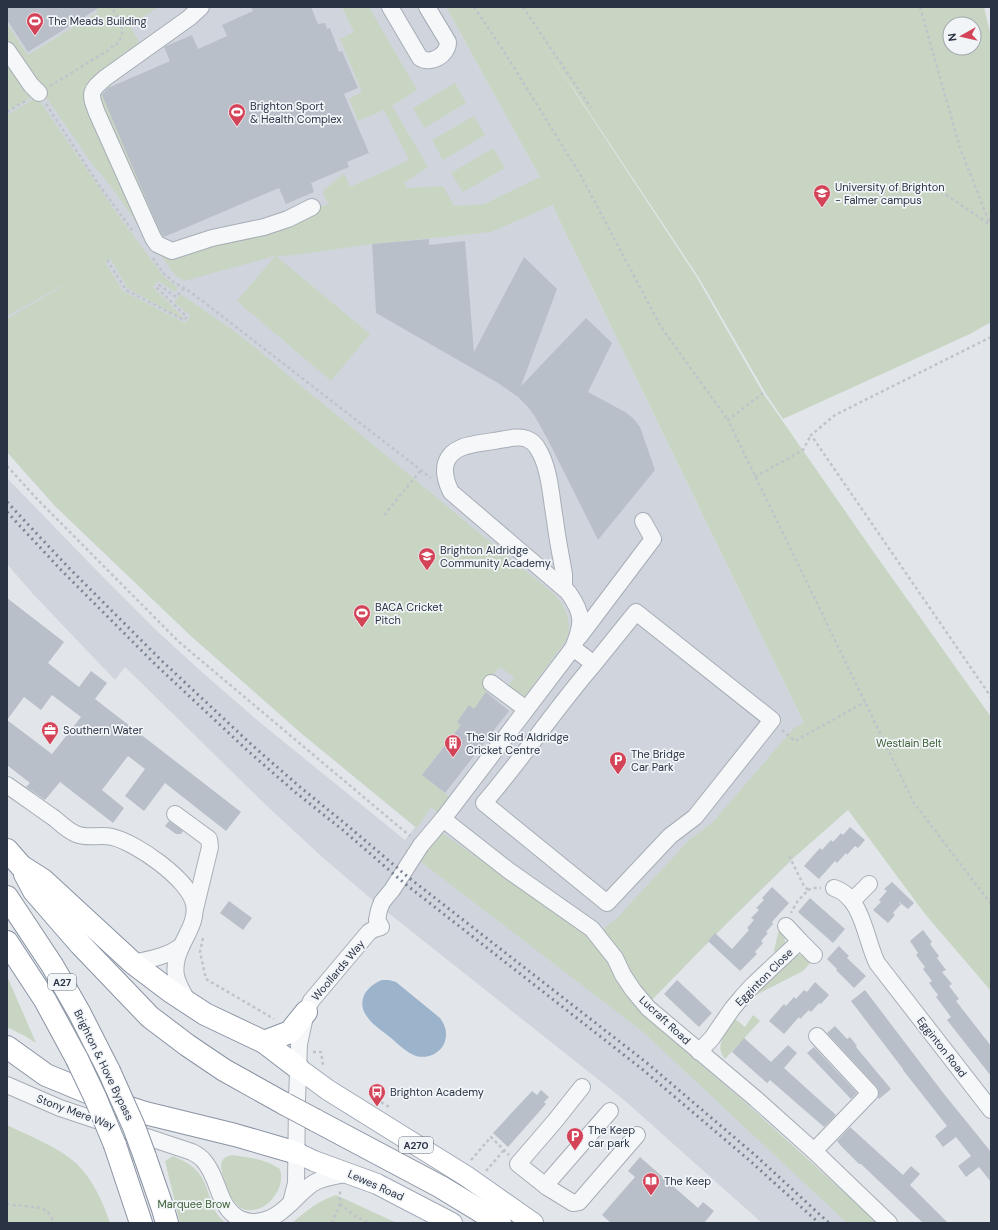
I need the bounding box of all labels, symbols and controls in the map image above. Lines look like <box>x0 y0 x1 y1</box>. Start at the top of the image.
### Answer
sports icon: The Meads Building <box>25 11 45 36</box>
place label: The Meads Building <box>48 14 147 28</box>
north arrow <box>942 16 982 56</box>
text: N <box>945 32 960 42</box>
place label: Brighton Sport & Health Complex <box>250 99 342 126</box>
sports icon: Brighton Sport & Health Complex <box>227 102 247 127</box>
place label: University of Brighton - Falmer campus <box>835 180 945 207</box>
school or university icon: University of Brighton - Falmer campus <box>812 183 832 208</box>
place label: Brighton Aldridge Community Academy <box>440 543 551 570</box>
school or university icon: Brighton Aldridge Community Academy <box>417 546 437 571</box>
place label: BACA Cricket Pitch <box>375 600 443 627</box>
sports icon: BACA Cricket Pitch <box>352 603 372 628</box>
office icon: Southern Water <box>40 720 60 745</box>
place label: Southern Water <box>63 723 143 737</box>
place label: The Sir Rod Aldridge Cricket Centre <box>466 730 569 757</box>
building icon: The Sir Rod Aldridge Cricket Centre <box>443 733 463 758</box>
park label: Westlain Belt <box>876 736 942 750</box>
place label: The Bridge Car Park <box>631 747 685 774</box>
parking icon: The Bridge Car Park <box>608 750 628 775</box>
street label: Woollards Way <box>308 937 368 1003</box>
street label: Egginton Close <box>732 945 796 1009</box>
road number: A27 <box>48 974 76 990</box>
street label: Lucraft Road <box>636 993 694 1047</box>
street label: Brighton & Hove Bypass <box>71 1007 137 1123</box>
street label: Egginton Road <box>914 1014 970 1080</box>
bus stop icon: Brighton Academy <box>367 1082 387 1107</box>
place label: Brighton Academy <box>390 1085 484 1099</box>
street label: Stony Mere Way <box>35 1091 117 1133</box>
place label: The Keep car park <box>588 1123 635 1150</box>
parking icon: The Keep car park <box>565 1126 585 1151</box>
road number: A270 <box>399 1137 433 1153</box>
street label: Lewes Road <box>346 1166 406 1204</box>
library icon: The Keep <box>641 1171 661 1196</box>
place label: The Keep <box>664 1174 711 1188</box>
park label: Marquee Brow <box>158 1197 231 1211</box>

